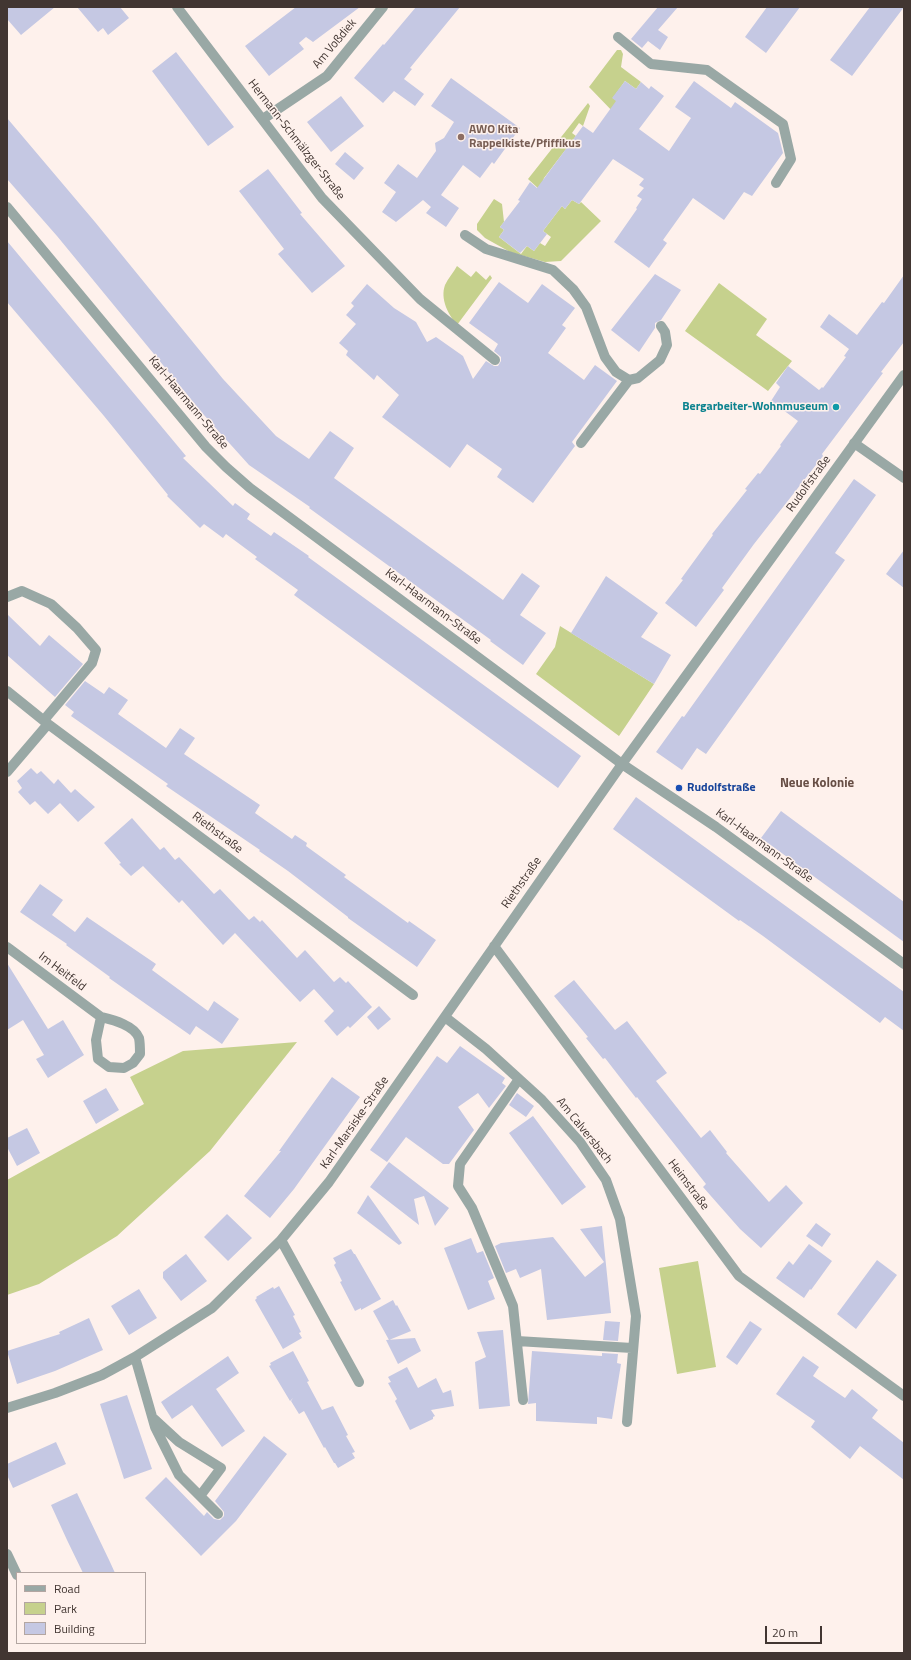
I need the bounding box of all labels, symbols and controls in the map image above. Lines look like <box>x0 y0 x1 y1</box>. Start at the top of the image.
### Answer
street label: Am Voßdiek <box>310 16 360 72</box>
street label: Hermann-Schmälzger-Straße <box>244 77 348 203</box>
place label: AWO Kita Rappelkiste/Pfiffikus <box>469 123 581 151</box>
marker: AWO Kita Rappelkiste/Pfiffikus <box>456 132 466 142</box>
street label: Karl-Haarmann-Straße <box>145 354 231 452</box>
place label: Bergarbeiter-Wohnmuseum <box>682 400 828 414</box>
marker: Bergarbeiter-Wohnmuseum <box>831 402 841 412</box>
street label: Rudolfstraße <box>784 453 834 515</box>
street label: Karl-Haarmann-Straße <box>382 566 484 648</box>
district label: Neue Kolonie <box>780 776 854 792</box>
place label: Rudolfstraße <box>687 781 756 795</box>
marker: Rudolfstraße <box>674 783 684 793</box>
street label: Karl-Haarmann-Straße <box>712 806 816 886</box>
street label: Riethstraße <box>189 809 245 857</box>
street label: Riethstraße <box>499 854 545 912</box>
street label: Im Heitfeld <box>35 950 89 994</box>
street label: Karl-Marsiske-Straße <box>318 1074 392 1172</box>
street label: Am Calversbach <box>553 1095 615 1167</box>
street label: Heimstraße <box>664 1157 712 1213</box>
legend <box>16 1572 146 1644</box>
text: Road <box>54 1579 80 1598</box>
text: Park <box>54 1599 77 1618</box>
scale bar <box>767 1618 824 1644</box>
text: Building <box>54 1619 95 1638</box>
text: 20 m <box>772 1623 798 1642</box>

